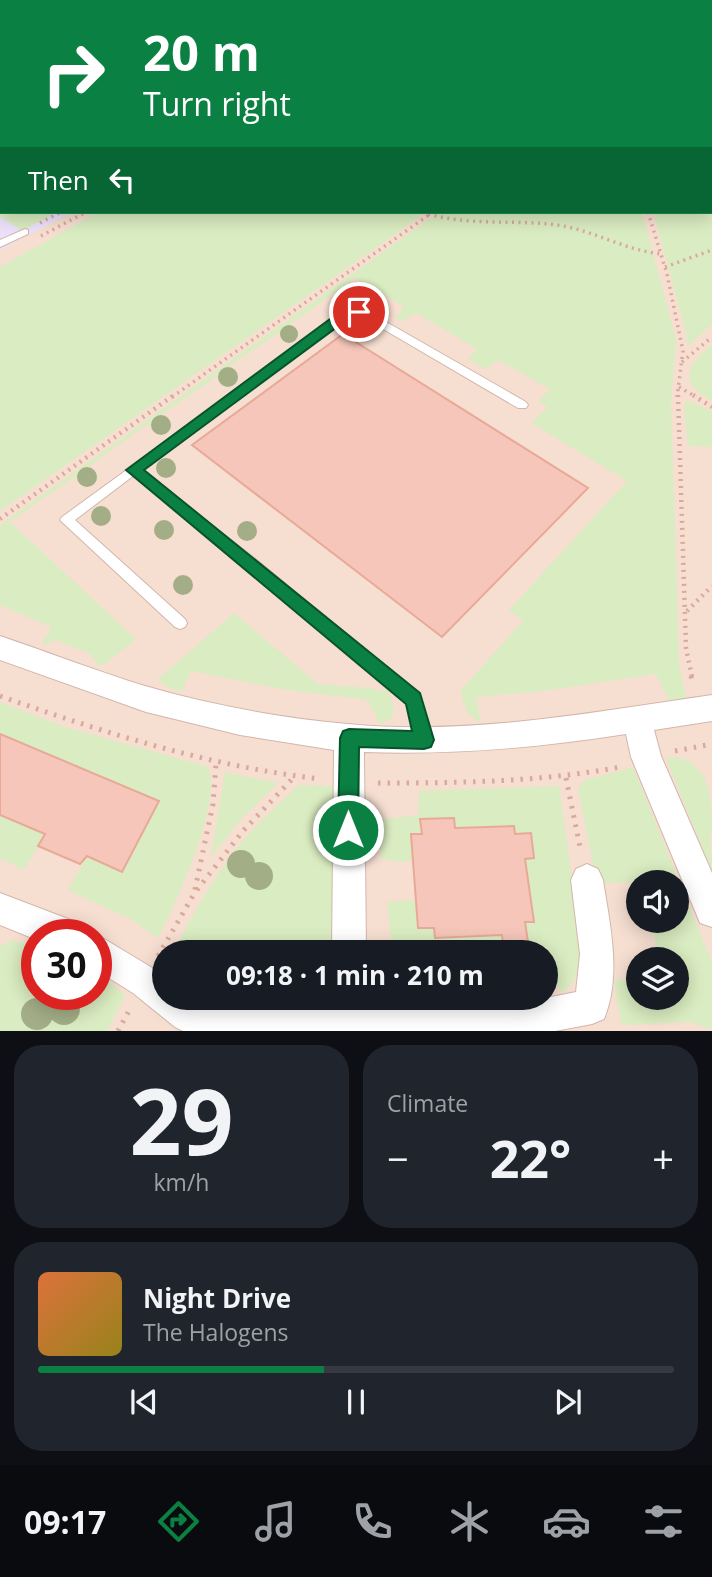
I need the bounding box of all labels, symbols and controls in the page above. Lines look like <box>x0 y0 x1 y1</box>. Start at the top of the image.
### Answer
text: 20 m <box>143 19 260 85</box>
icon: right <box>28 28 119 119</box>
text: Turn right <box>143 82 291 125</box>
icon: left <box>103 161 141 199</box>
text: Then <box>28 162 89 198</box>
pin <box>329 282 389 342</box>
icon: arrive <box>340 293 378 331</box>
position arrow <box>311 793 385 867</box>
map controls <box>626 870 689 1010</box>
button: sound <box>626 870 689 933</box>
speed limit sign: 30 <box>21 919 112 1010</box>
button: layers <box>626 947 689 1010</box>
text: 09:18 · 1 min · 210 m <box>226 957 484 993</box>
text: 29 <box>129 1058 234 1182</box>
text: Climate <box>387 1087 468 1119</box>
text: 22° <box>490 1122 571 1193</box>
text: − <box>387 1132 409 1184</box>
text: + <box>652 1132 674 1184</box>
text: km/h <box>154 1166 209 1198</box>
text: Night Drive <box>143 1280 291 1316</box>
text: The Halogens <box>143 1316 289 1348</box>
icon: previous <box>125 1383 163 1421</box>
icon: pause <box>337 1383 375 1421</box>
icon: next <box>549 1383 587 1421</box>
icon: directions <box>154 1497 203 1546</box>
icon: music <box>251 1497 300 1546</box>
icon: phone <box>348 1497 397 1546</box>
icon: climate <box>445 1497 494 1546</box>
icon: car <box>542 1497 591 1546</box>
icon: filters <box>639 1497 688 1546</box>
text: 09:17 <box>24 1500 106 1543</box>

